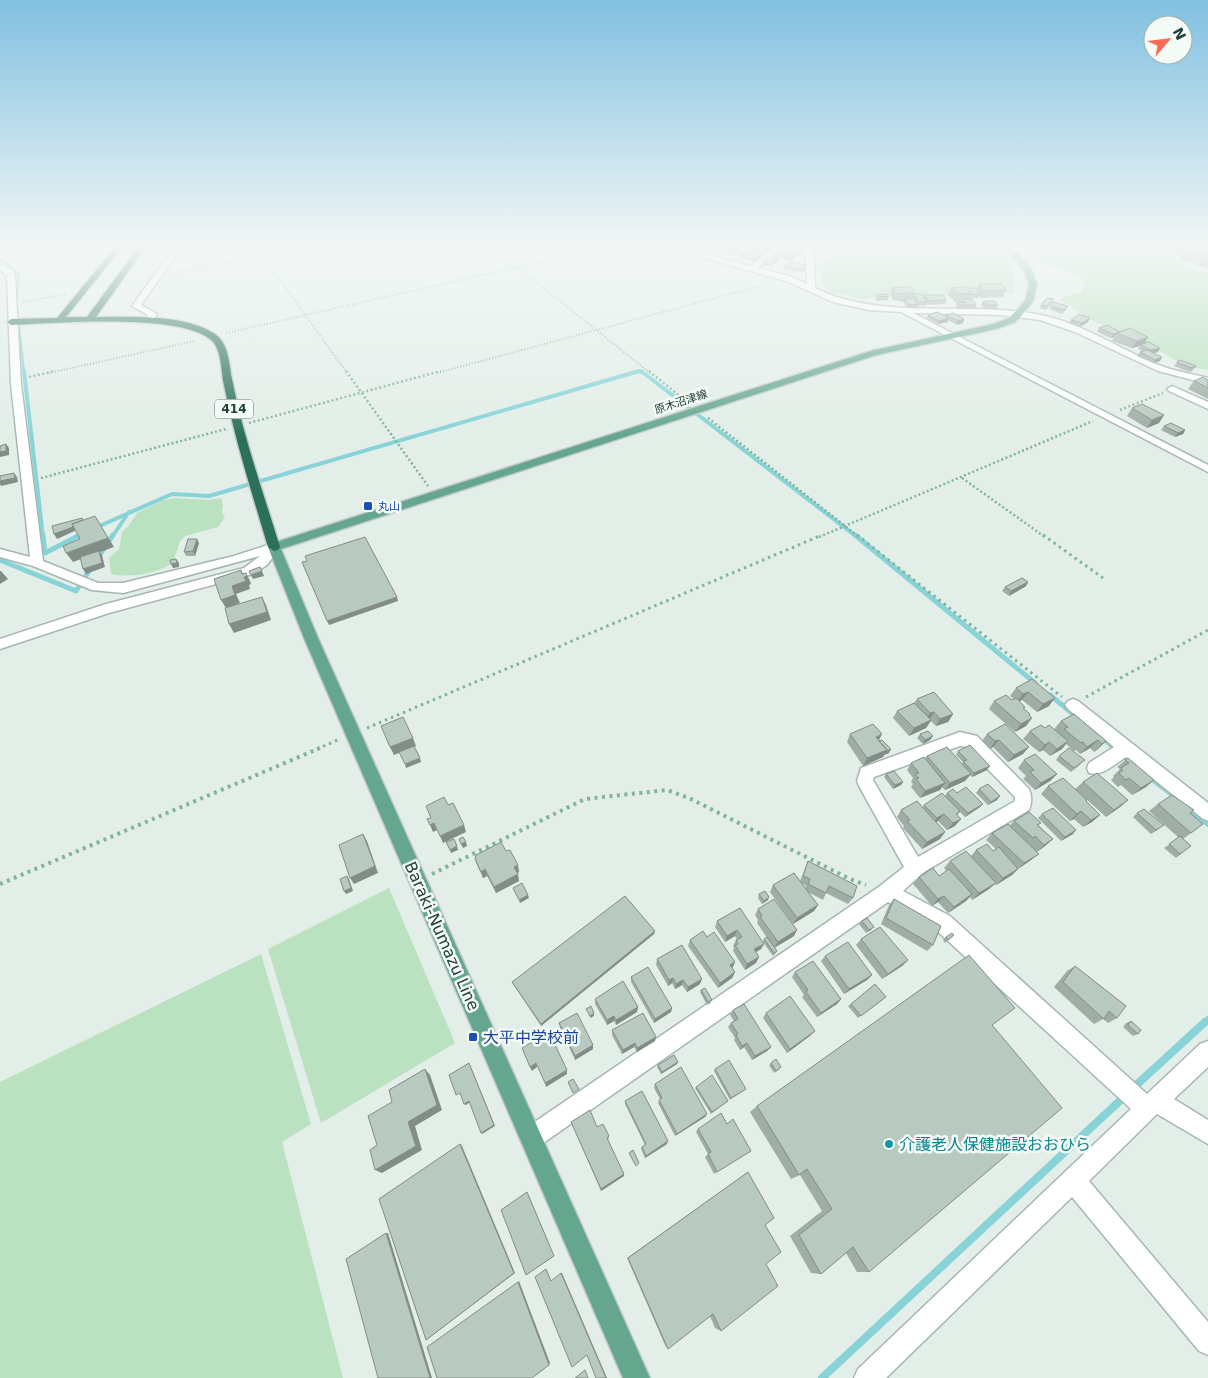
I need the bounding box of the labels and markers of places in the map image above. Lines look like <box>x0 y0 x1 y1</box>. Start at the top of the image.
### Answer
marker: 丸山 <box>362 500 374 512</box>
place label: 丸山 <box>378 500 400 513</box>
place label: 大平中学校前 <box>483 1028 579 1047</box>
marker: 大平中学校前 <box>467 1031 479 1043</box>
place label: 介護老人保健施設おおひら <box>899 1135 1091 1154</box>
marker: 介護老人保健施設おおひら <box>883 1138 895 1150</box>

